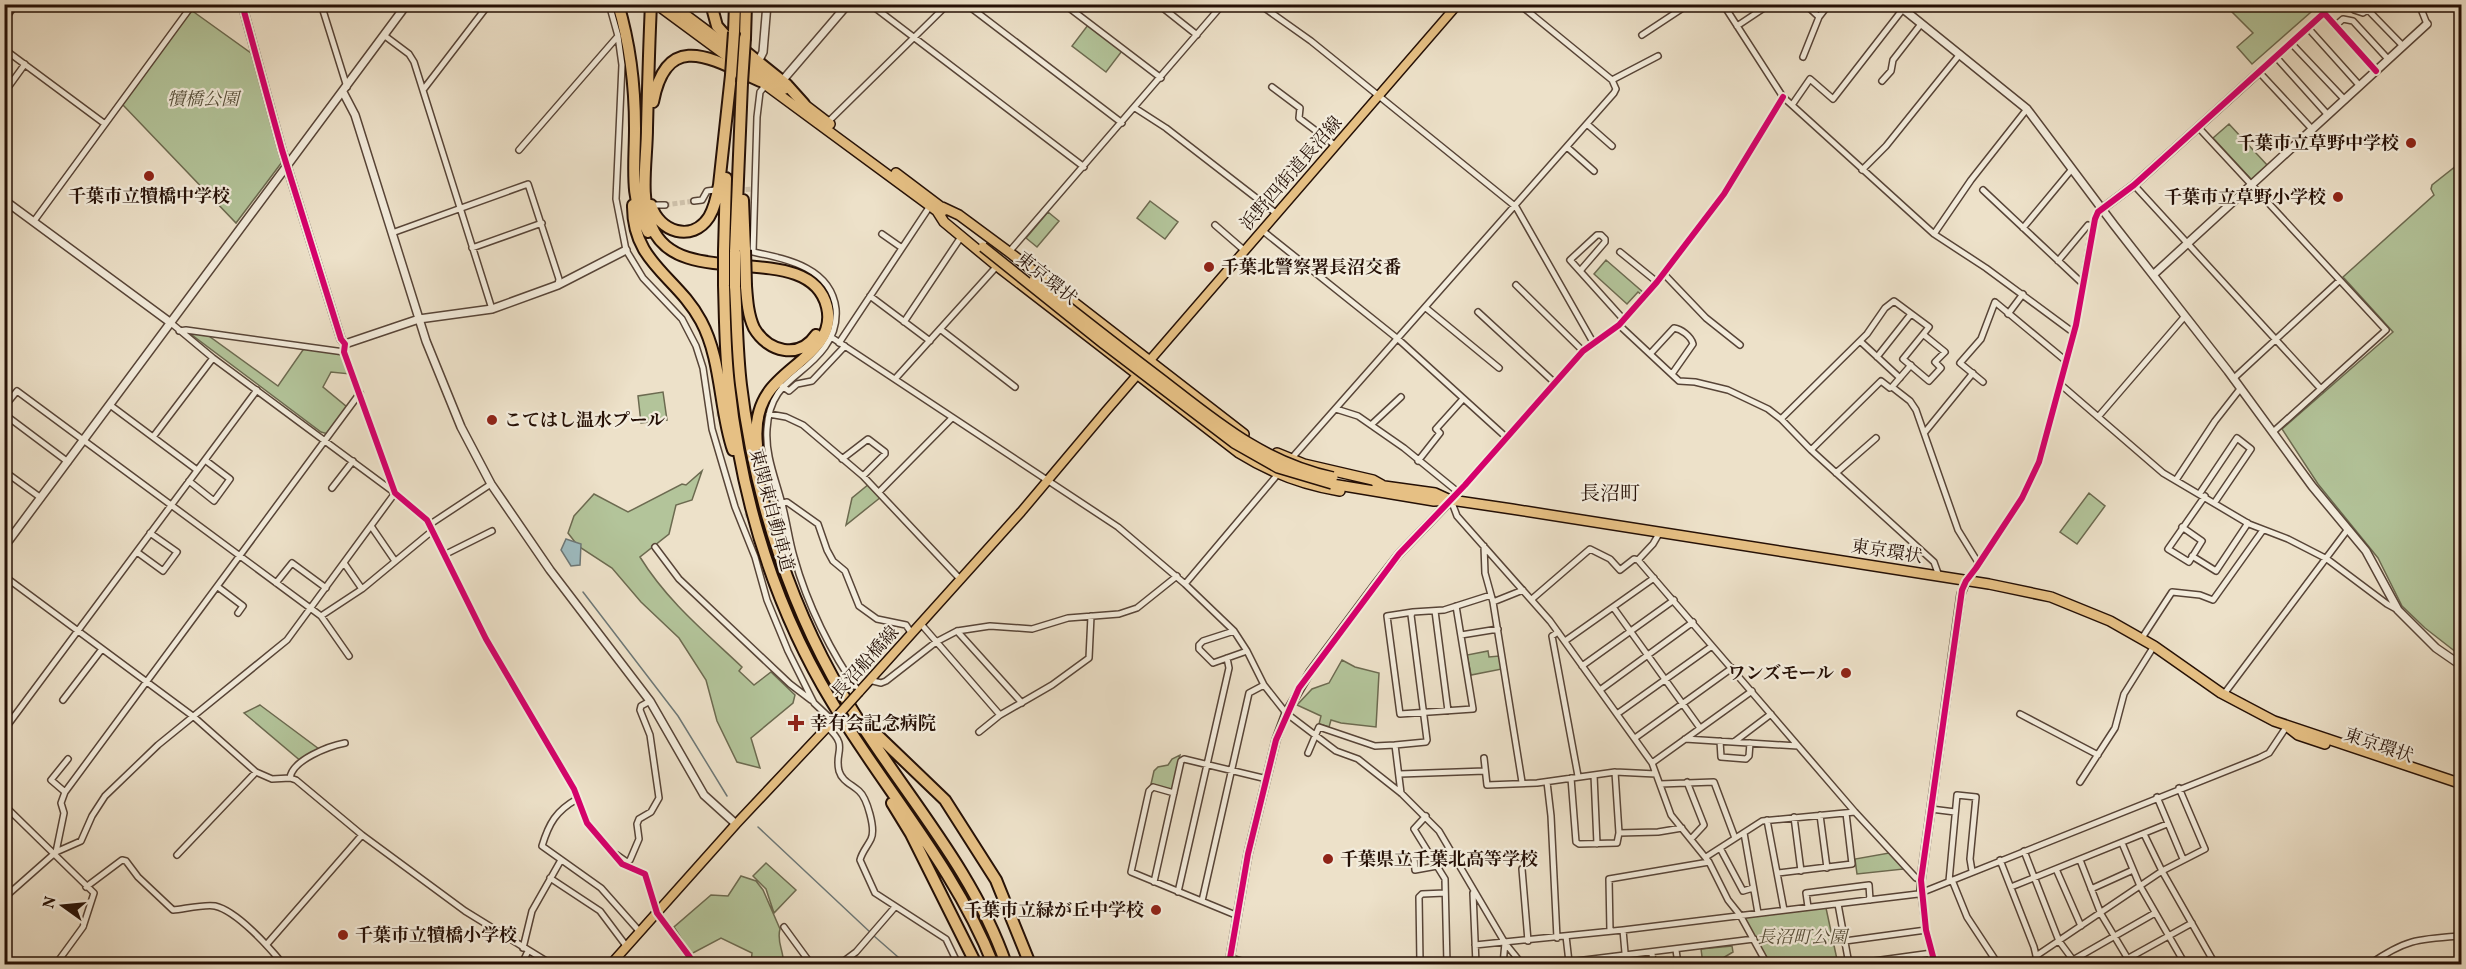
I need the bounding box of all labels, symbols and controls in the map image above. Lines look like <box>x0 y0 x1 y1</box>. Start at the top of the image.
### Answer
park label: 犢橋公園 <box>167 88 242 113</box>
street label: 浜野四街道長沼線 <box>1235 111 1349 237</box>
place label: 千葉市立草野中学校 <box>2237 132 2399 157</box>
marker: 千葉市立草野中学校 <box>2404 136 2418 150</box>
marker: 千葉市立犢橋中学校 <box>142 169 156 183</box>
place label: 千葉市立犢橋中学校 <box>68 185 230 210</box>
place label: 千葉市立草野小学校 <box>2164 186 2326 211</box>
marker: 千葉市立草野小学校 <box>2331 190 2345 204</box>
street label: 東京環状 <box>1010 247 1082 312</box>
place label: 千葉北警察署長沼交番 <box>1221 256 1401 281</box>
marker: 千葉北警察署長沼交番 <box>1202 260 1216 274</box>
place label: こてはし温水プール <box>504 409 665 434</box>
marker: こてはし温水プール <box>485 413 499 427</box>
street label: 東関東自動車道 <box>742 446 799 574</box>
district label: 長沼町 <box>1580 481 1640 509</box>
street label: 東京環状 <box>1849 535 1924 570</box>
street label: 長沼船橋線 <box>827 621 906 705</box>
place label: ワンズモール <box>1728 662 1834 687</box>
marker: ワンズモール <box>1839 666 1853 680</box>
place label: 幸有会記念病院 <box>810 712 936 737</box>
marker: 幸有会記念病院 <box>787 714 805 732</box>
street label: 東京環状 <box>2340 723 2417 770</box>
place label: 千葉県立千葉北高等学校 <box>1340 848 1538 873</box>
marker: 千葉県立千葉北高等学校 <box>1321 852 1335 866</box>
north arrow <box>33 876 93 936</box>
text: N <box>38 894 63 911</box>
place label: 千葉市立緑が丘中学校 <box>964 899 1144 924</box>
marker: 千葉市立緑が丘中学校 <box>1149 903 1163 917</box>
place label: 千葉市立犢橋小学校 <box>355 924 517 949</box>
park label: 長沼町公園 <box>1757 926 1850 951</box>
marker: 千葉市立犢橋小学校 <box>336 928 350 942</box>

